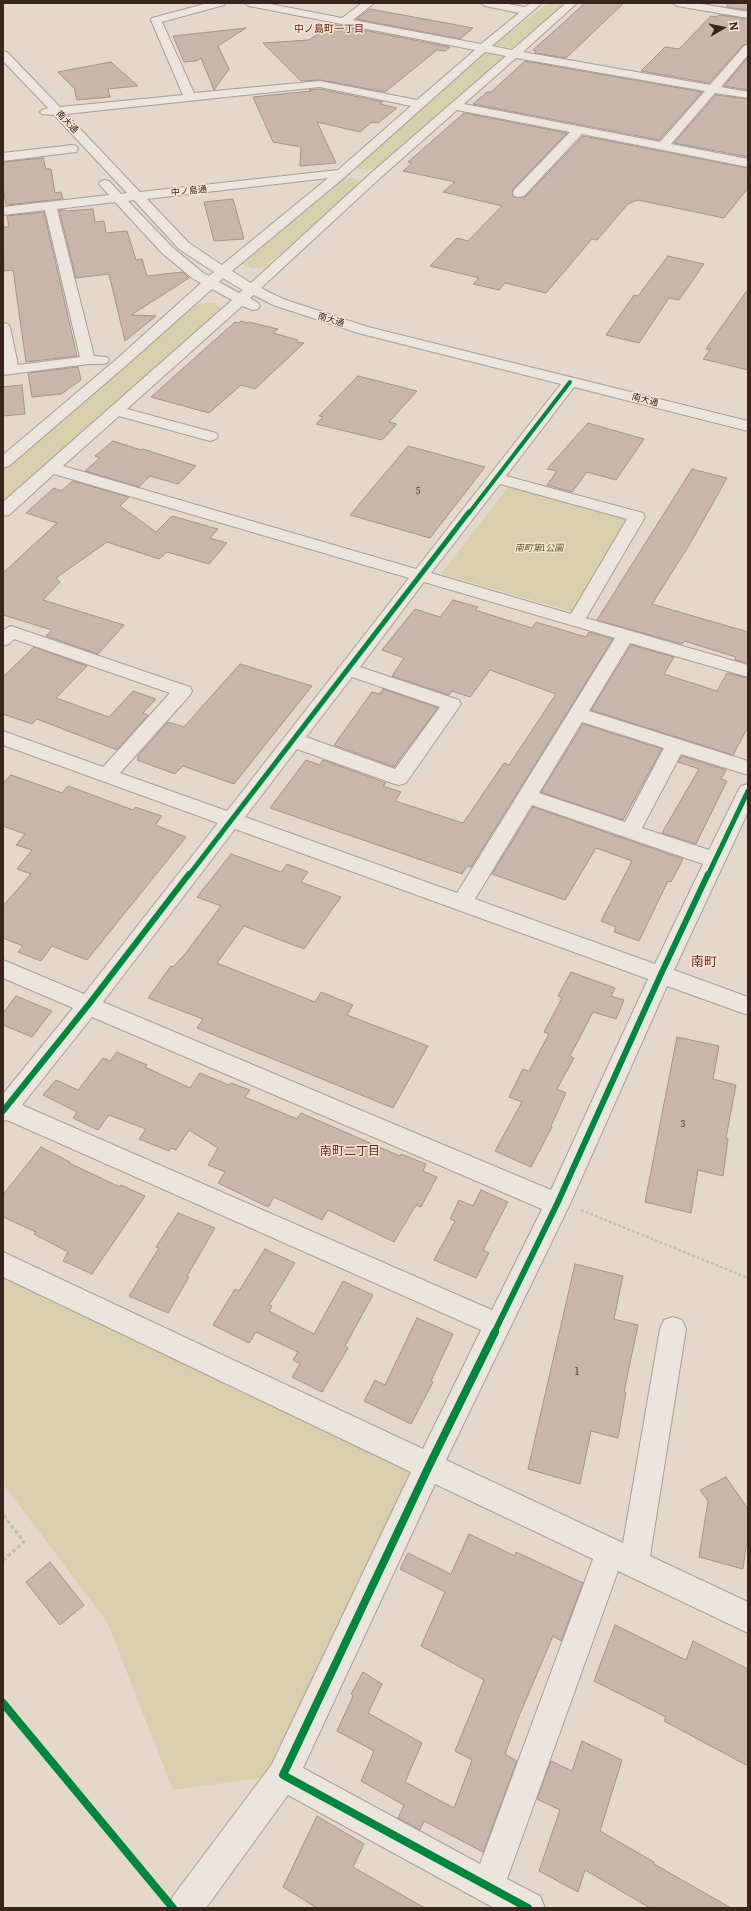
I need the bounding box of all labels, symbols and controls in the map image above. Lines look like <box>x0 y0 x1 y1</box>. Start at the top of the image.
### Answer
north arrow <box>703 8 743 48</box>
text: N <box>726 20 743 32</box>
district label: 中ノ島町一丁目 <box>294 23 364 35</box>
street label: 南大通 <box>54 108 80 136</box>
street label: 中ノ島通 <box>171 184 207 198</box>
street label: 南大通 <box>317 311 345 329</box>
street label: 南大通 <box>631 391 659 409</box>
house number: 5 <box>416 486 420 496</box>
park label: 南町第1公園 <box>515 543 563 553</box>
district label: 南町 <box>691 954 717 970</box>
house number: 3 <box>681 1119 685 1129</box>
district label: 南町二丁目 <box>320 1144 380 1158</box>
house number: 1 <box>575 1365 579 1379</box>

